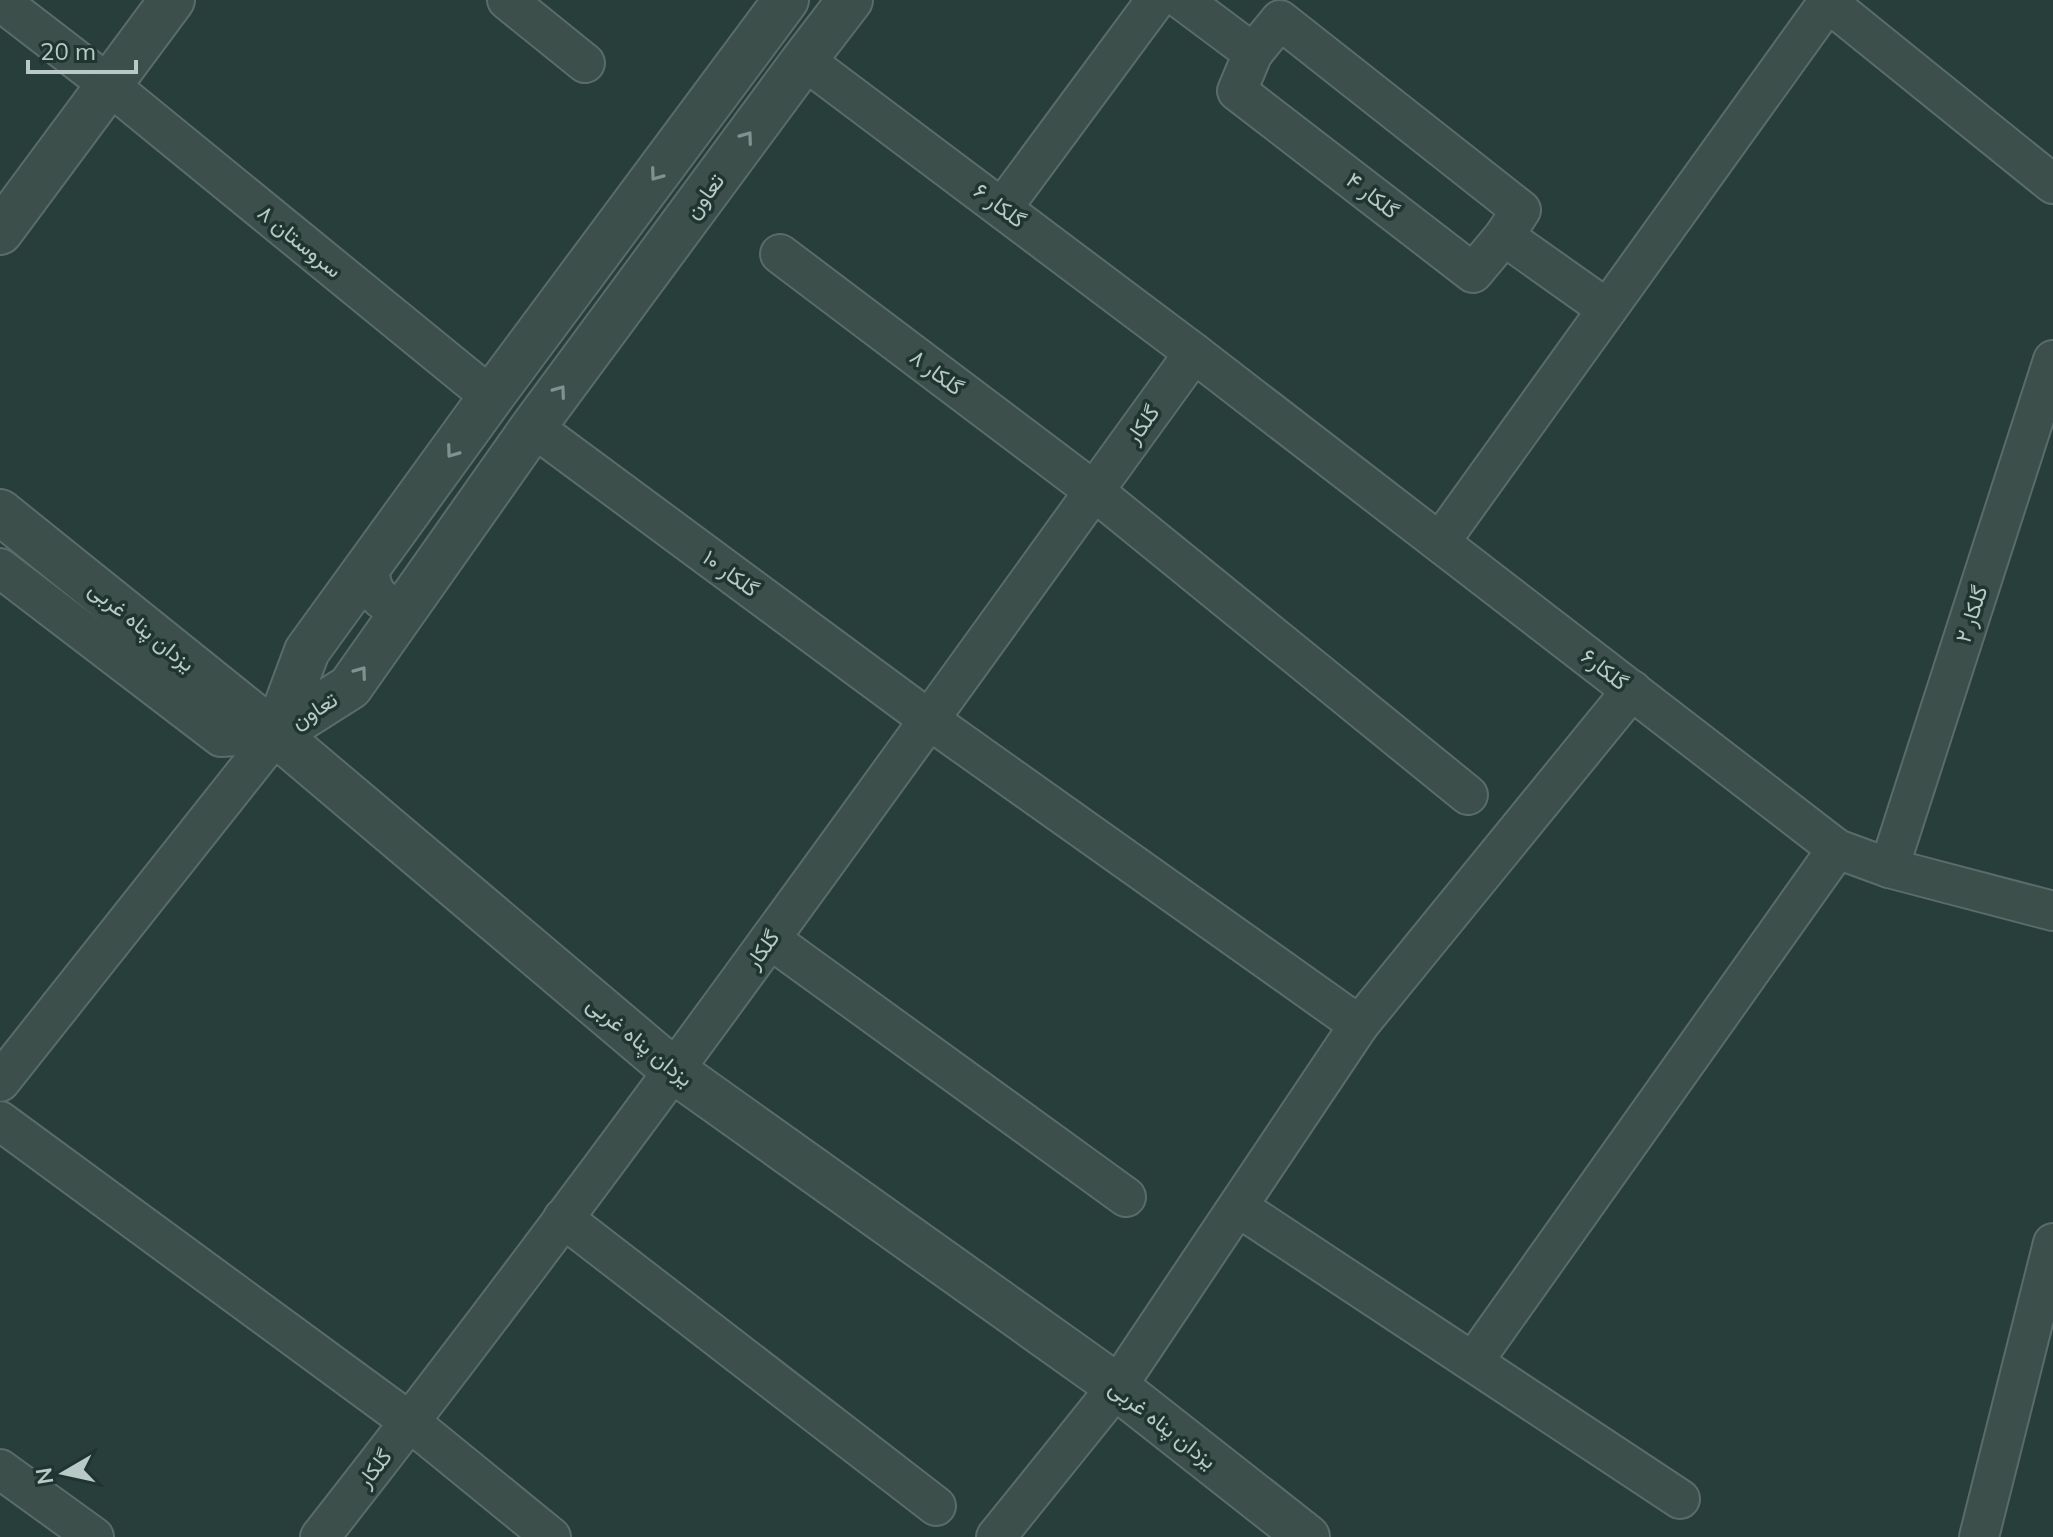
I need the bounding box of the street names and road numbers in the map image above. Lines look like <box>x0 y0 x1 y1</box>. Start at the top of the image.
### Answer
street label: گلکار ۴ <box>1341 166 1405 225</box>
street label: تعاون <box>678 167 730 224</box>
street label: گلکار ۶ <box>969 176 1032 234</box>
street label: سروستان ۸ <box>252 199 348 283</box>
street label: گلکار ۸ <box>905 343 970 401</box>
street label: گلکار <box>1118 399 1166 450</box>
street label: گلکار ۱۰ <box>697 543 765 603</box>
street label: یزدان پناه غربی <box>82 575 201 678</box>
street label: گلکار ۲ <box>1949 582 1993 646</box>
street label: گلکار۶ <box>1576 642 1634 696</box>
street label: تعاون <box>285 685 343 735</box>
street label: گلکار <box>738 924 786 975</box>
street label: یزدان پناه غربی <box>580 990 699 1093</box>
street label: یزدان پناه غربی <box>1103 1373 1222 1476</box>
street label: گلکار <box>350 1443 398 1494</box>

